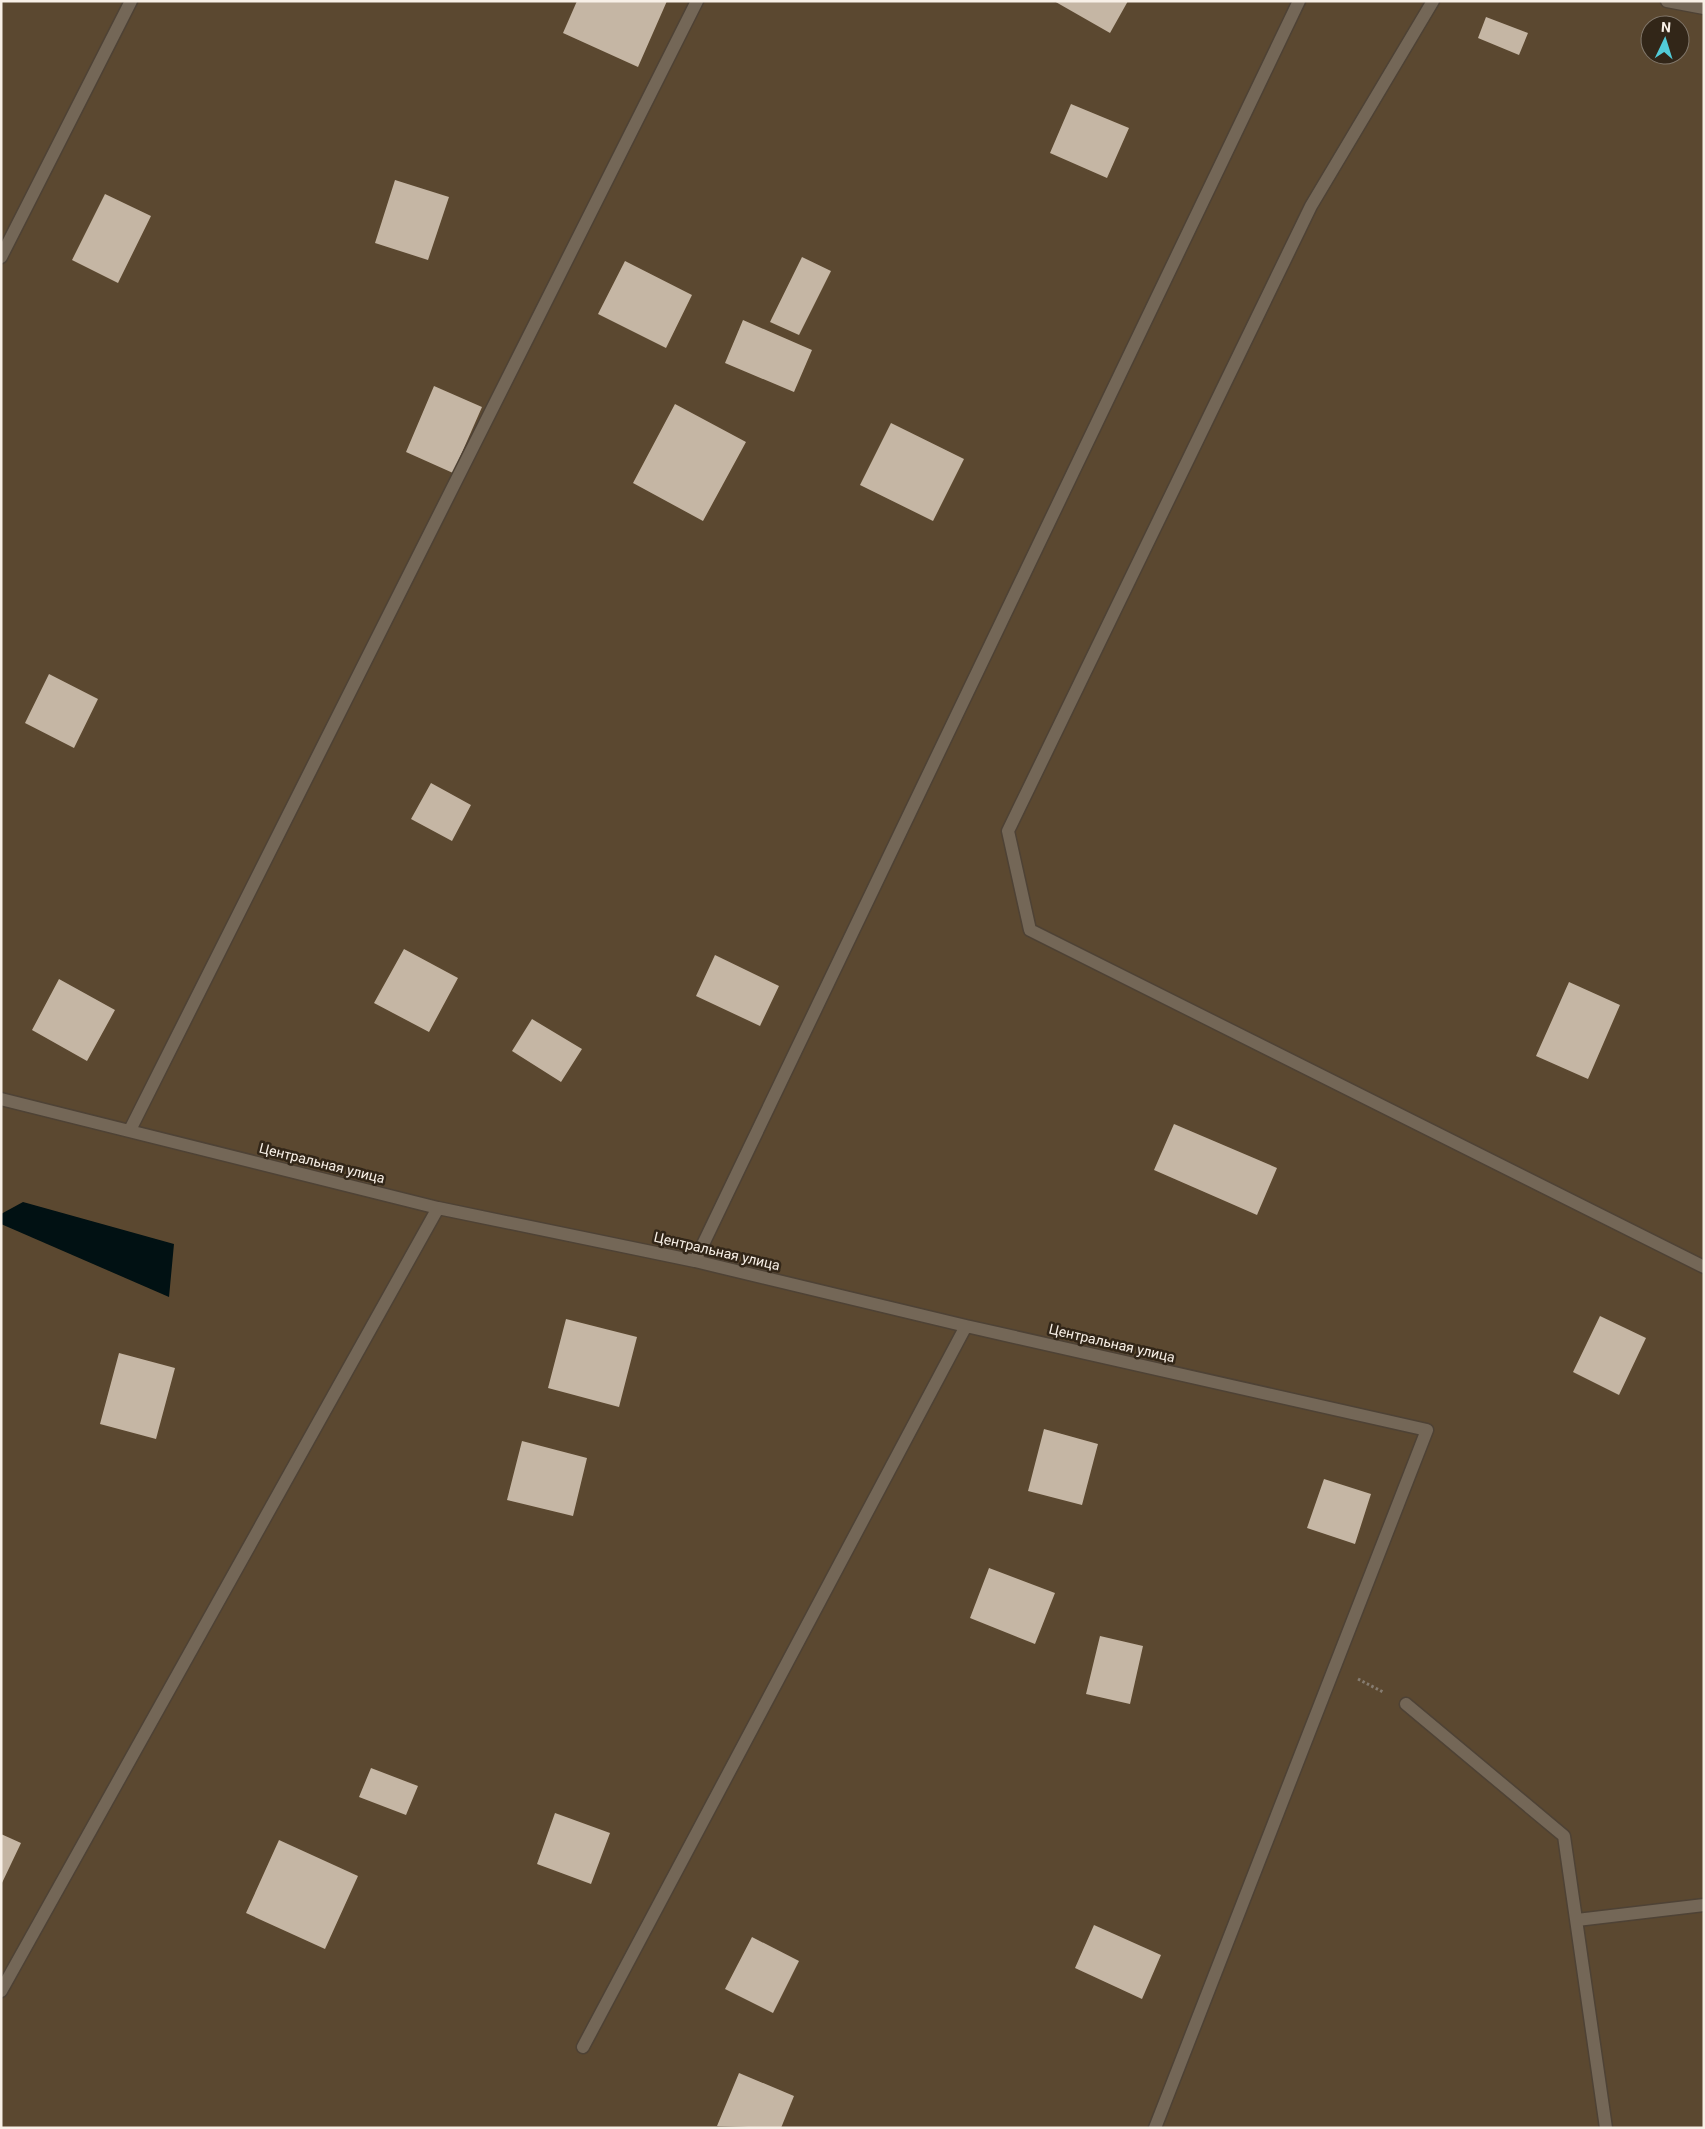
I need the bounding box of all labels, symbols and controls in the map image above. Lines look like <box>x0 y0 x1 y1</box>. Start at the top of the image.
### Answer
north arrow <box>1640 15 1690 65</box>
text: N <box>1660 19 1671 35</box>
street label: Центральная улица <box>258 1140 386 1186</box>
street label: Центральная улица <box>652 1229 782 1273</box>
street label: Центральная улица <box>1047 1321 1177 1365</box>

